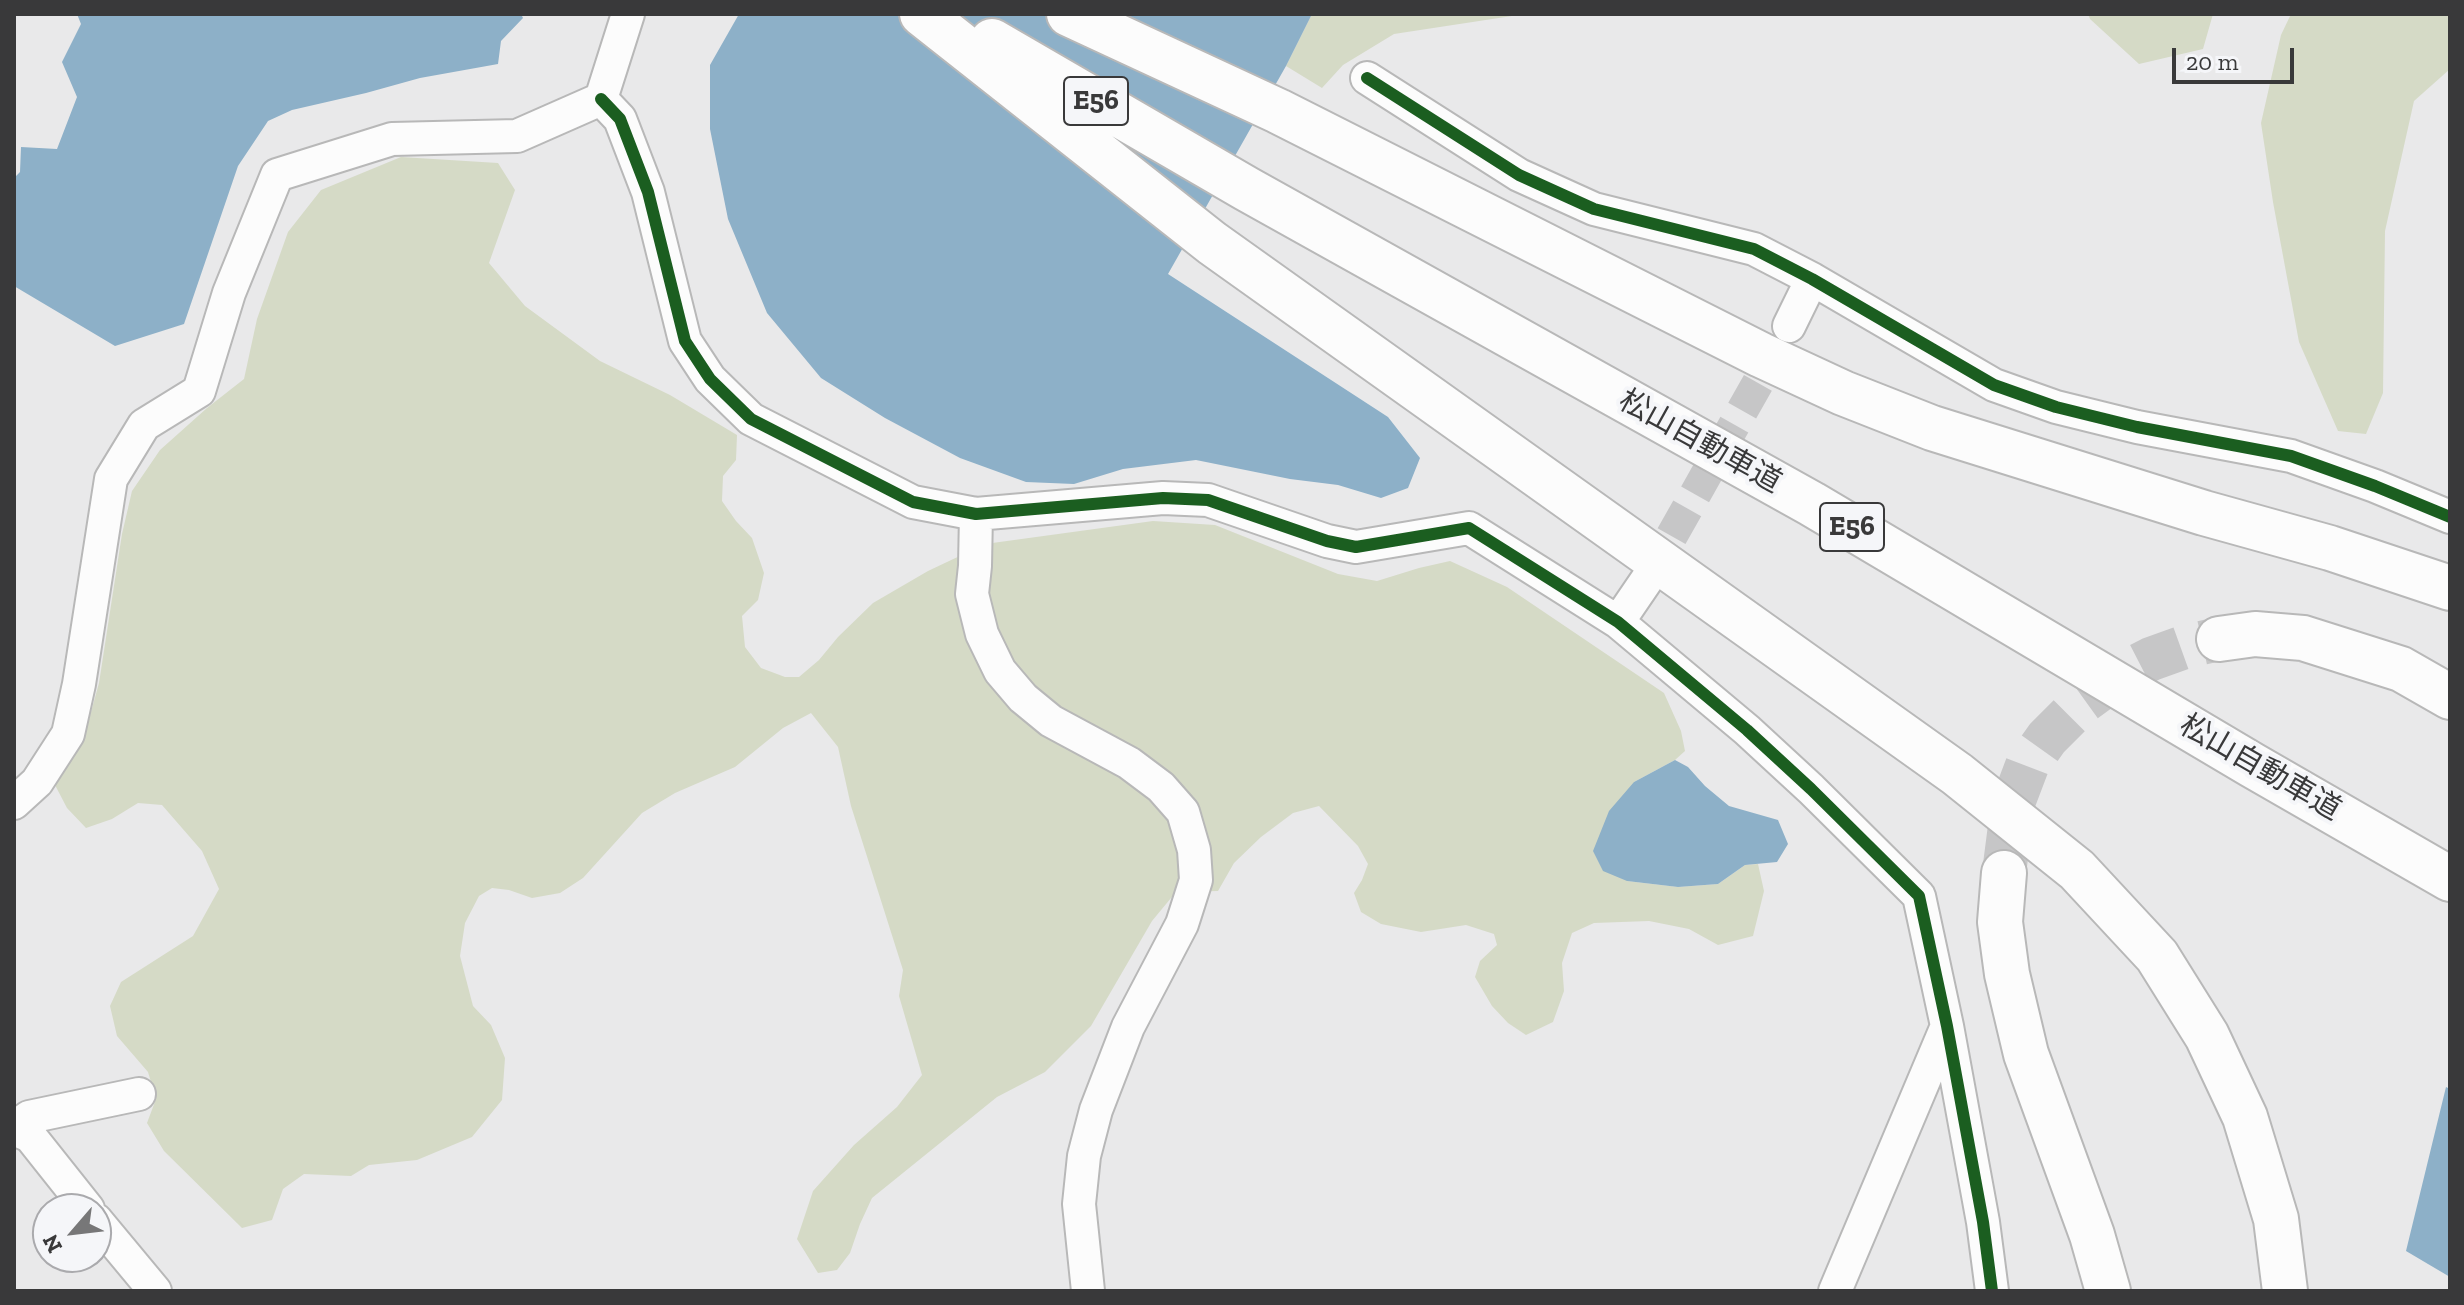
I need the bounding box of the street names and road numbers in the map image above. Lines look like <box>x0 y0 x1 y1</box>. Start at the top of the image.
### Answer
road number: E56 <box>1064 77 1128 125</box>
street label: 松山自動車道 <box>1613 383 1787 501</box>
road number: E56 <box>1820 503 1884 551</box>
street label: 松山自動車道 <box>2173 707 2347 829</box>

